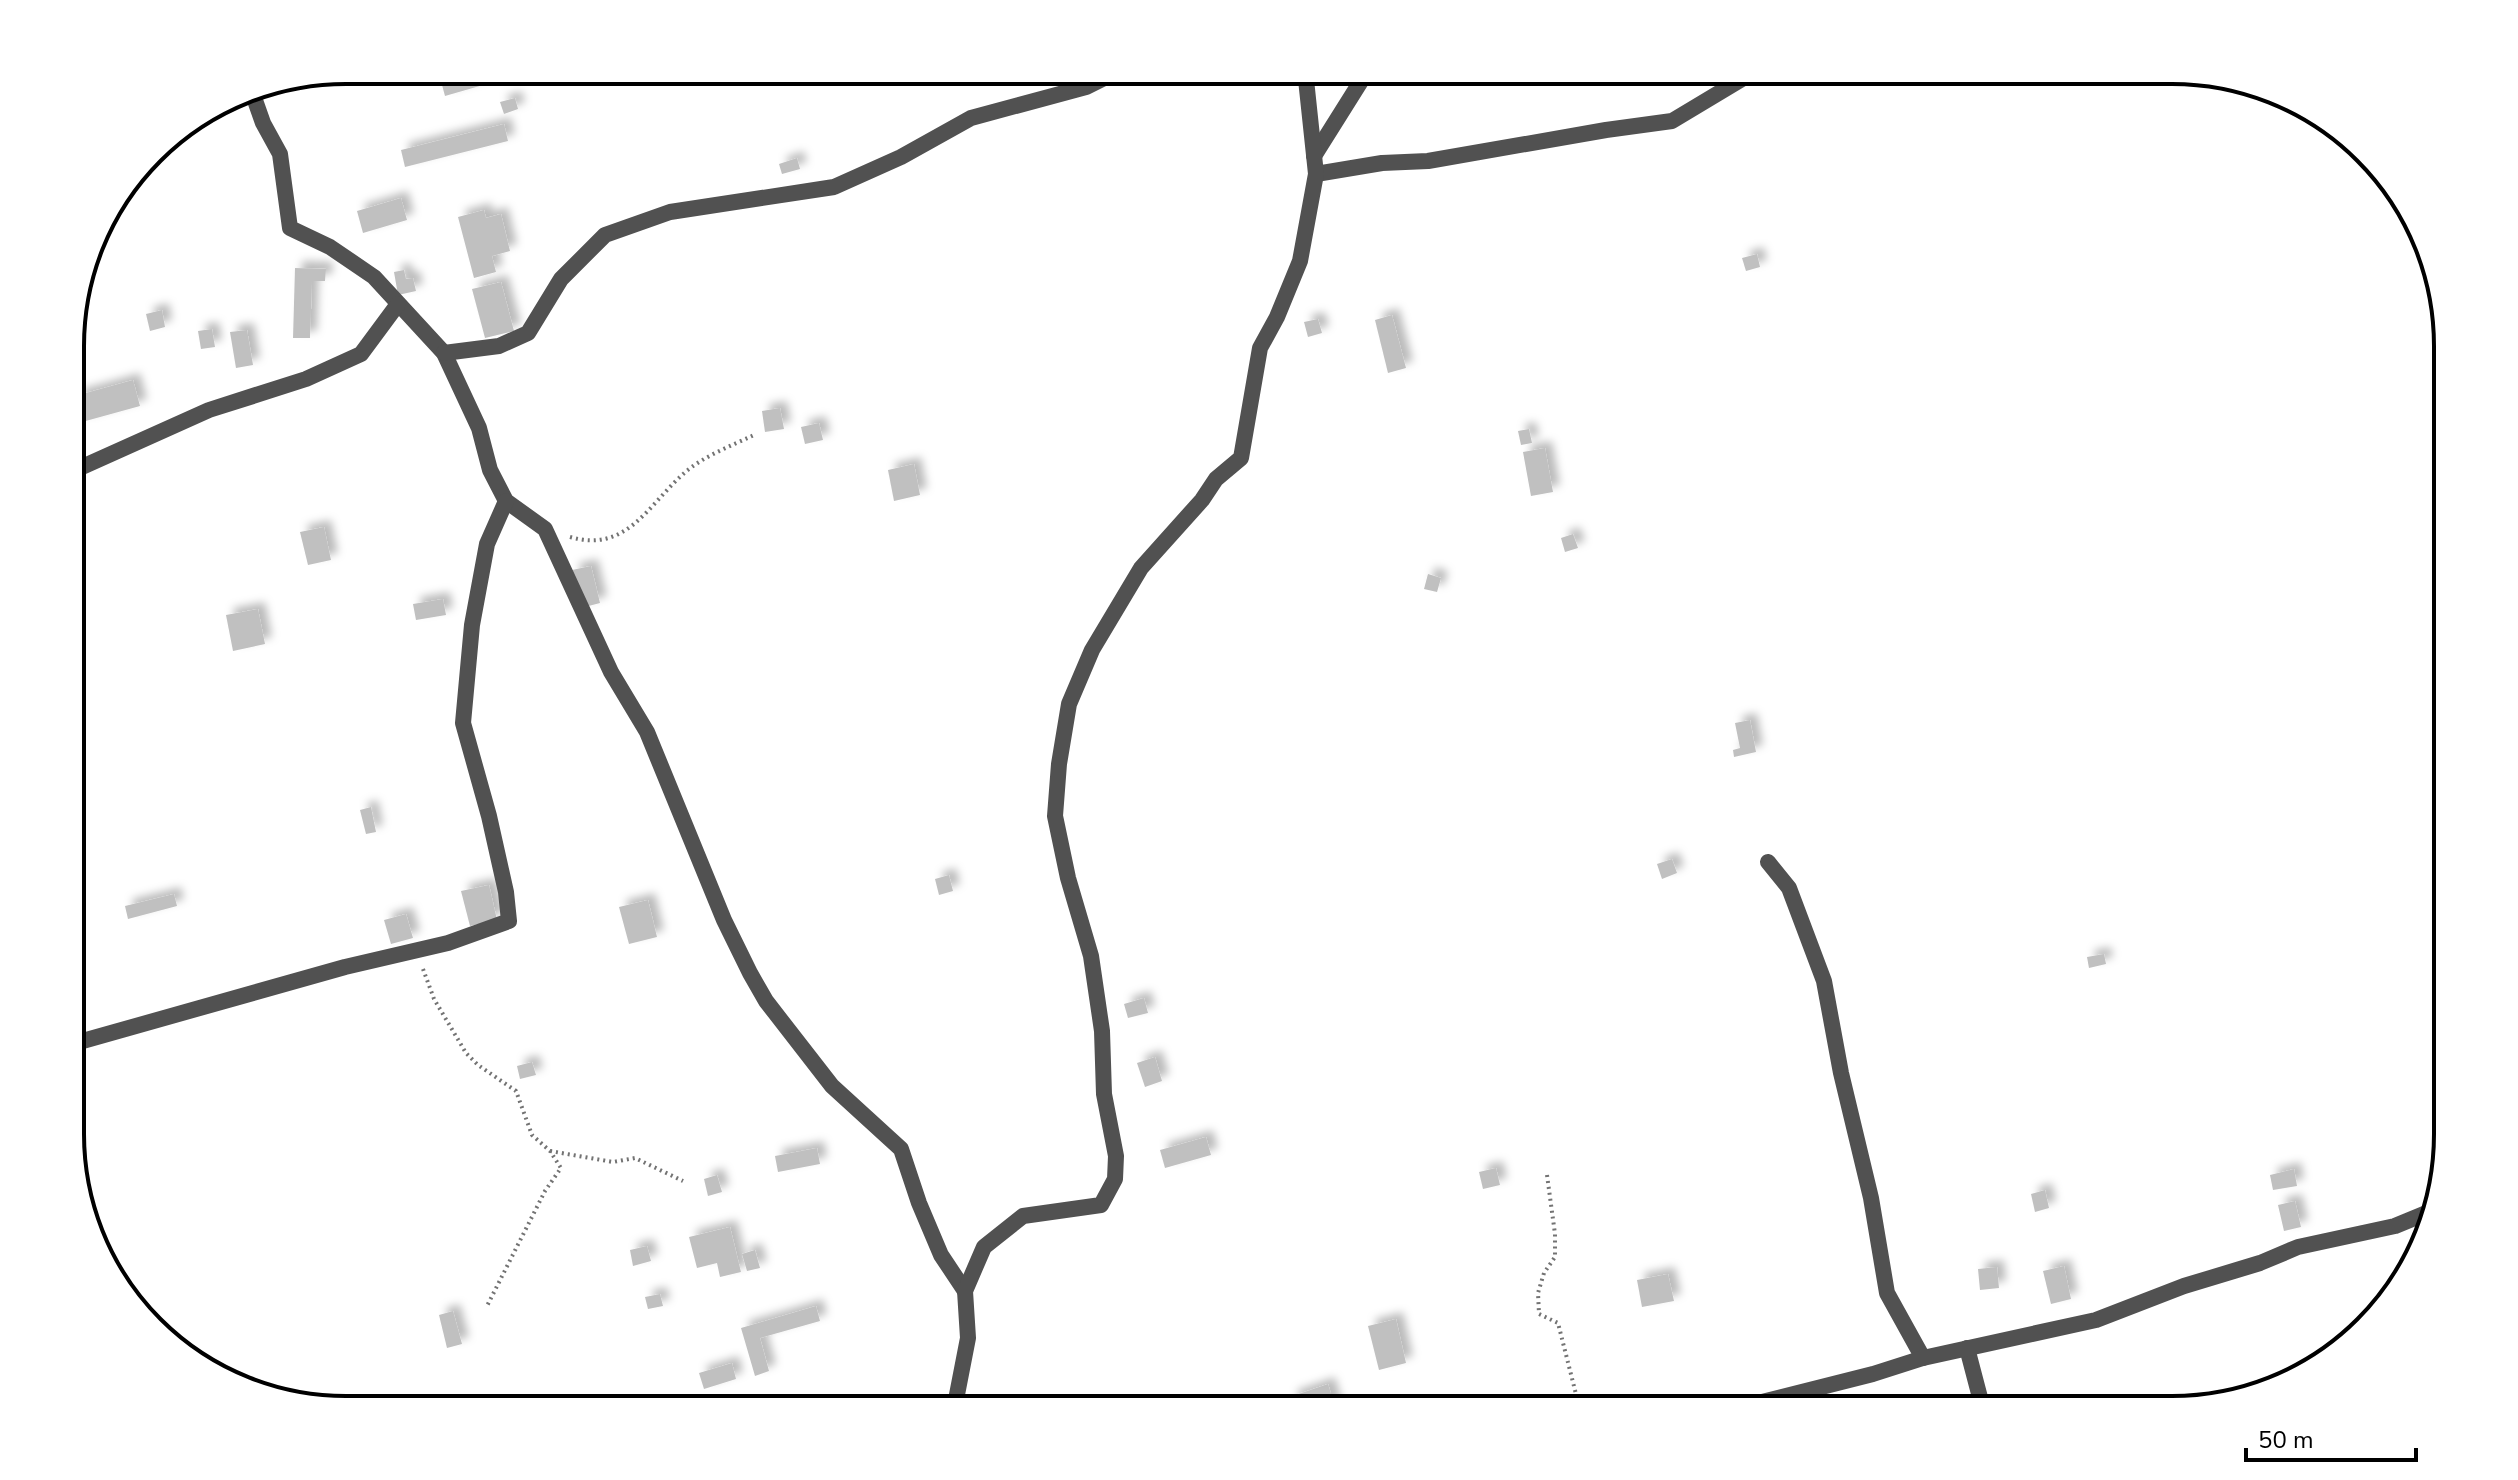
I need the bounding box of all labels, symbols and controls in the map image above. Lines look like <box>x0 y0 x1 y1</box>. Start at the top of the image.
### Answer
scale bar <box>2246 1412 2416 1462</box>
text: 50 m <box>2258 1424 2314 1456</box>

